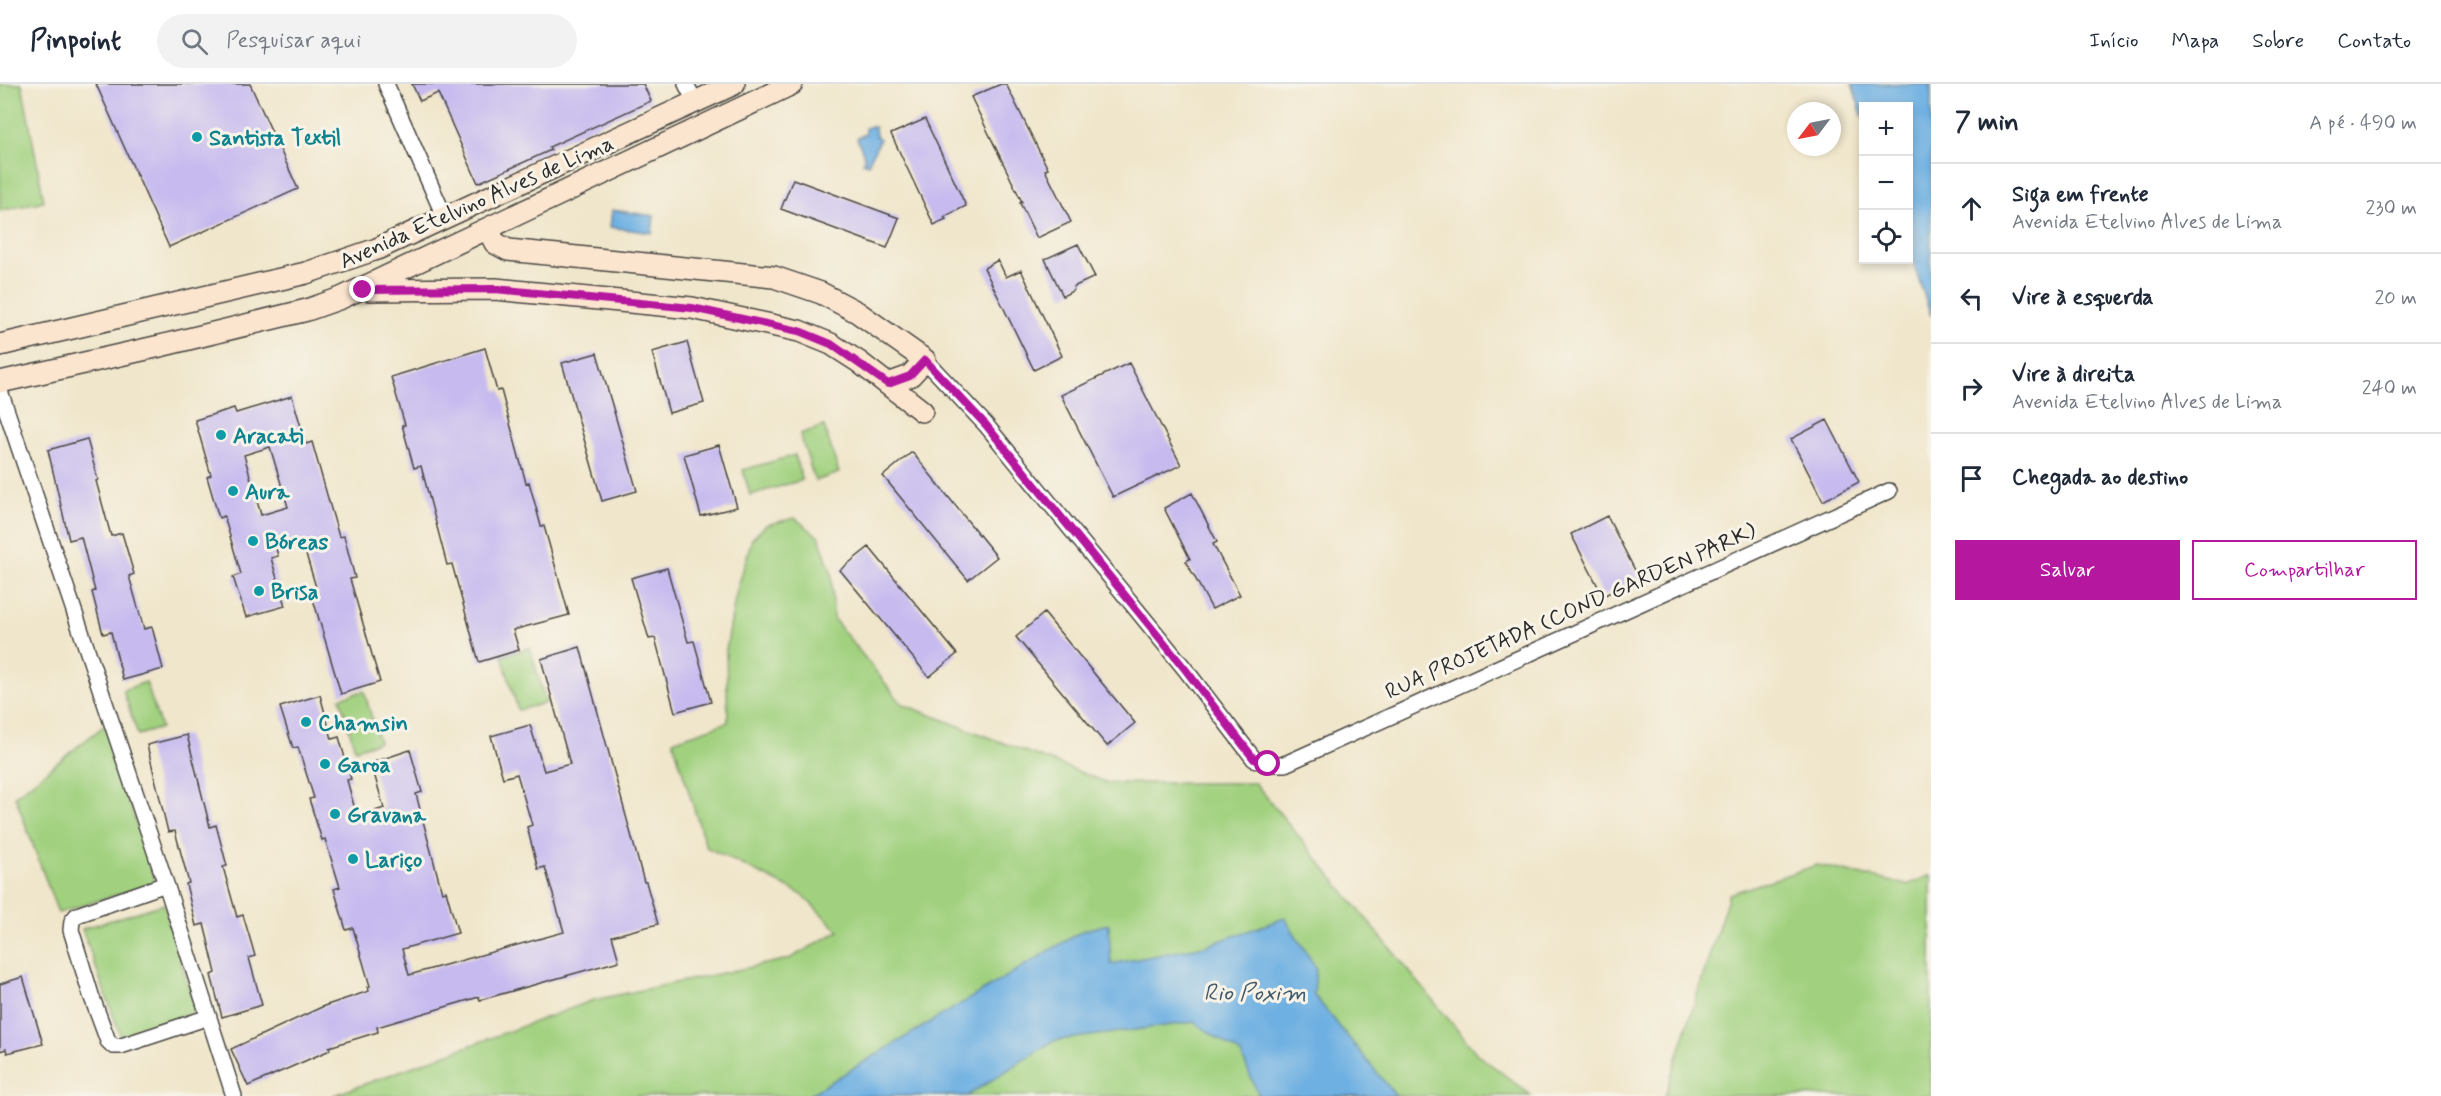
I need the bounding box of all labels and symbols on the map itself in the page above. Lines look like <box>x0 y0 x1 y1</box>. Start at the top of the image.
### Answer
north arrow <box>1787 102 1841 156</box>
place label: Santista Textil <box>209 125 341 153</box>
marker: Santista Textil <box>190 130 204 144</box>
street label: Avenida Etelvino Alves de Lima <box>335 130 618 276</box>
route end <box>349 276 375 302</box>
place label: Aracati <box>233 423 303 451</box>
marker: Aracati <box>214 428 228 442</box>
place label: Aura <box>245 479 290 507</box>
marker: Aura <box>226 484 240 498</box>
street label: RUA PROJETADA (COND GARDEN PARK) <box>1381 517 1761 707</box>
place label: Bóreas <box>265 529 329 557</box>
marker: Bóreas <box>246 534 260 548</box>
place label: Brisa <box>271 579 319 607</box>
marker: Brisa <box>252 584 266 598</box>
place label: Chamsin <box>318 710 408 738</box>
marker: Chamsin <box>299 715 313 729</box>
route start <box>1254 750 1280 776</box>
place label: Garoa <box>337 752 391 780</box>
marker: Garoa <box>318 757 332 771</box>
place label: Gravana <box>347 802 427 830</box>
marker: Gravana <box>328 807 342 821</box>
place label: Lariço <box>365 847 422 875</box>
marker: Lariço <box>346 852 360 866</box>
water label: Rio Poxim <box>1204 978 1306 1009</box>

